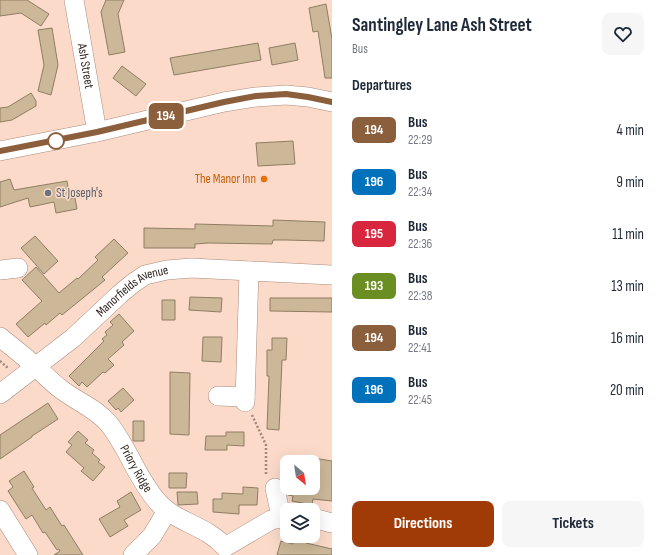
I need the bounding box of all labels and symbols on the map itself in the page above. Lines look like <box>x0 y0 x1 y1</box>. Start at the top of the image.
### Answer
street label: Ash Street <box>74 41 97 90</box>
line badge: 194 <box>143 103 189 129</box>
unlabelled marker <box>47 132 65 150</box>
place label: The Manor Inn <box>195 171 256 187</box>
marker: The Manor Inn <box>259 174 269 184</box>
place label: St Joseph's <box>56 185 103 201</box>
marker: St Joseph's <box>43 188 53 198</box>
street label: Manorfields Avenue <box>93 262 170 320</box>
street label: Priory Ridge <box>116 442 156 496</box>
north arrow <box>280 455 320 495</box>

